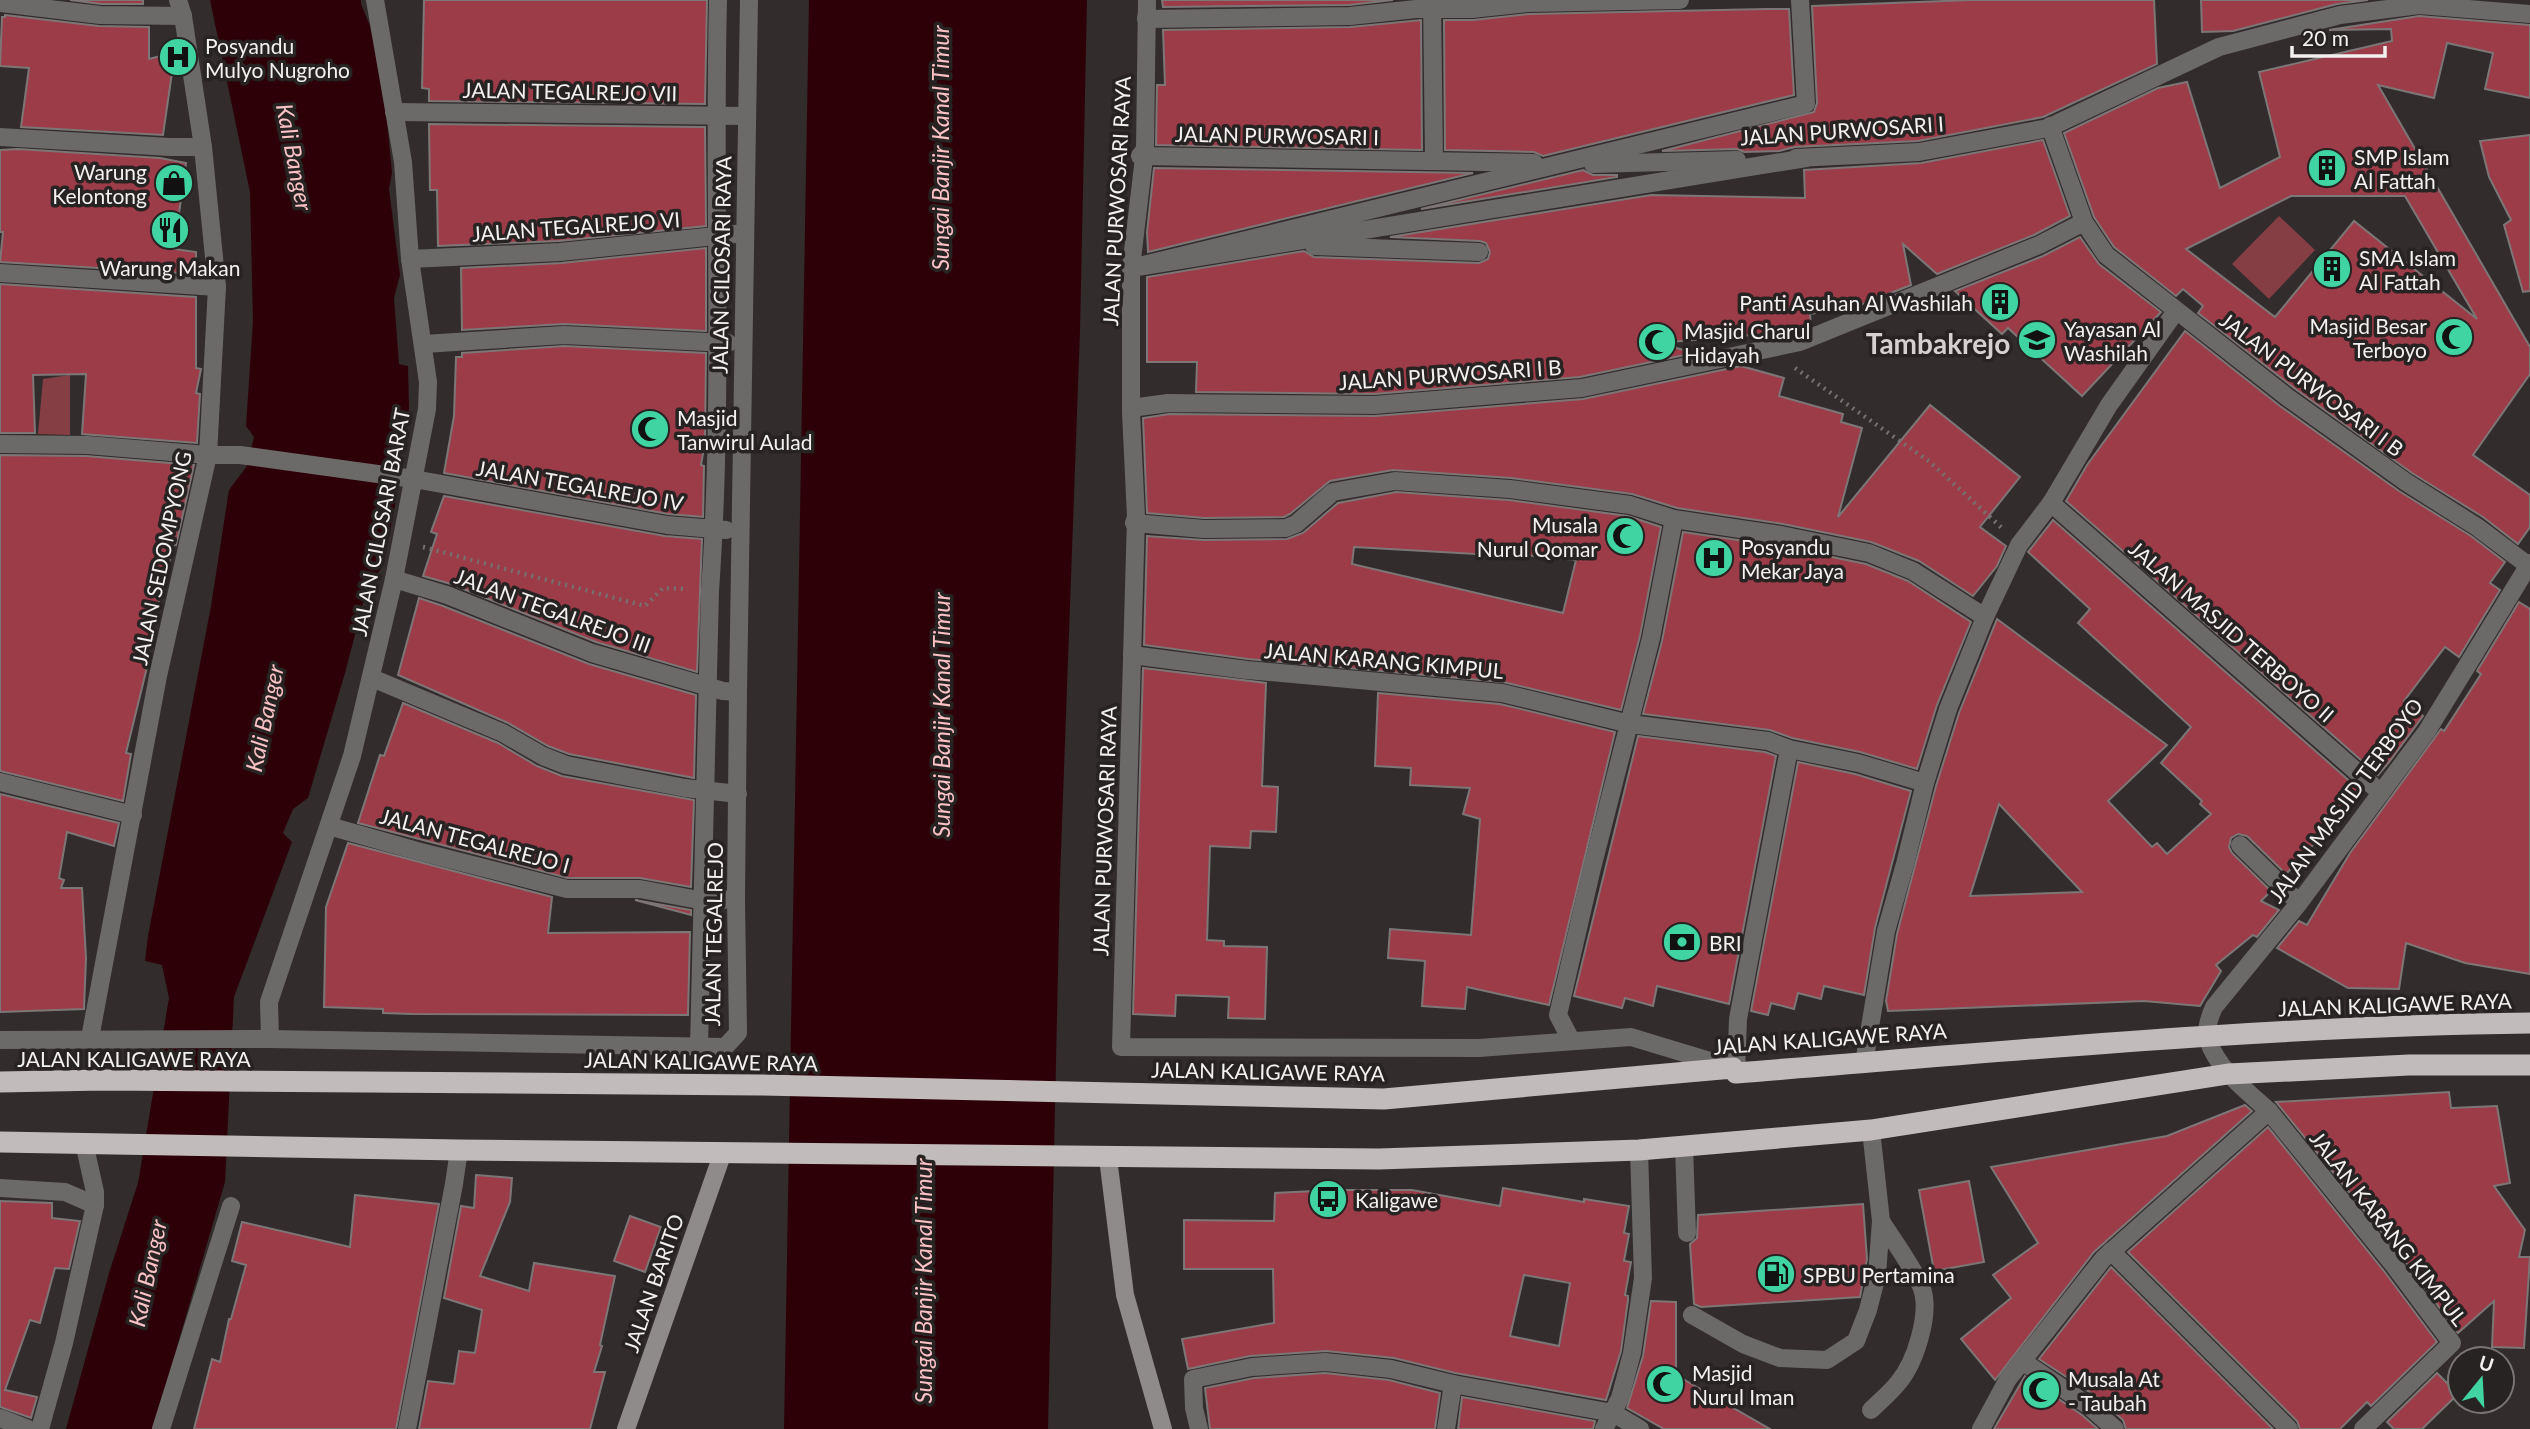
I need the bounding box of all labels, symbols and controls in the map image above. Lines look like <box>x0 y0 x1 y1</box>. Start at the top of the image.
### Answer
scale bar <box>2292 14 2385 58</box>
water label: Sungai Banjir Kanal Timur <box>926 24 954 271</box>
text: 20 m <box>2302 25 2349 50</box>
place label: Posyandu Mulyo Nugroho <box>205 33 350 82</box>
hospital icon: Posyandu Mulyo Nugroho <box>157 36 199 78</box>
street label: JALAN PURWOSARI RAYA <box>1097 75 1135 327</box>
street label: JALAN TEGALREJO VII <box>462 77 678 105</box>
water label: Kali Banger <box>271 101 319 214</box>
street label: JALAN PURWOSARI I <box>1739 110 1945 150</box>
street label: JALAN PURWOSARI I <box>1175 121 1379 149</box>
place label: SMP Islam Al Fattah <box>2354 144 2450 193</box>
building icon: SMP Islam Al Fattah <box>2306 147 2348 189</box>
street label: JALAN CILOSARI RAYA <box>707 155 735 374</box>
place label: Warung Kelontong <box>52 159 147 208</box>
shop icon: Warung Kelontong <box>153 162 195 204</box>
street label: JALAN TEGALREJO VI <box>471 206 681 246</box>
restaurant icon: Warung Makan <box>149 209 191 251</box>
place label: SMA Islam Al Fattah <box>2359 245 2456 294</box>
building icon: SMA Islam Al Fattah <box>2311 248 2353 290</box>
place label: Warung Makan <box>100 255 240 280</box>
building icon: Panti Asuhan Al Washilah <box>1979 281 2021 323</box>
place label: Panti Asuhan Al Washilah <box>1739 290 1973 315</box>
street label: JALAN PURWOSARI I B <box>2215 307 2409 461</box>
place label: Masjid Besar Terboyo <box>2309 313 2427 362</box>
place label: Yayasan Al Washilah <box>2064 316 2161 365</box>
mosque icon: Masjid Besar Terboyo <box>2433 316 2475 358</box>
place label: Masjid Charul Hidayah <box>1684 318 1810 367</box>
school or university icon: Yayasan Al Washilah <box>2016 319 2058 361</box>
mosque icon: Masjid Charul Hidayah <box>1636 321 1678 363</box>
district label: Tambakrejo <box>1866 326 2010 360</box>
street label: JALAN PURWOSARI I B <box>1338 354 1562 394</box>
street label: JALAN CILOSARI BARAT <box>346 405 414 638</box>
place label: Masjid Tanwirul Aulad <box>677 405 812 454</box>
mosque icon: Masjid Tanwirul Aulad <box>629 408 671 450</box>
street label: JALAN SEDOMPYONG <box>126 449 196 667</box>
street label: JALAN TEGALREJO IV <box>475 454 686 516</box>
place label: Musala Nurul Qomar <box>1477 512 1598 561</box>
mosque icon: Musala Nurul Qomar <box>1604 515 1646 557</box>
place label: Posyandu Mekar Jaya <box>1741 534 1844 583</box>
street label: JALAN MASJID TERBOYO II <box>2124 535 2340 727</box>
hospital icon: Posyandu Mekar Jaya <box>1693 537 1735 579</box>
street label: JALAN TEGALREJO III <box>451 563 655 657</box>
water label: Sungai Banjir Kanal Timur <box>927 591 955 838</box>
street label: JALAN KARANG KIMPUL <box>1264 637 1505 683</box>
water label: Kali Banger <box>239 661 289 774</box>
street label: JALAN MASJID TERBOYO <box>2263 693 2427 907</box>
street label: JALAN PURWOSARI RAYA <box>1087 705 1121 956</box>
street label: JALAN TEGALREJO I <box>377 803 573 877</box>
street label: JALAN TEGALREJO <box>699 842 727 1026</box>
bank icon: BRI <box>1661 921 1703 963</box>
place label: BRI <box>1709 930 1742 955</box>
street label: JALAN KALIGAWE RAYA <box>2278 987 2513 1021</box>
street label: JALAN KALIGAWE RAYA <box>1713 1017 1948 1059</box>
street label: JALAN KALIGAWE RAYA <box>17 1046 252 1071</box>
street label: JALAN KALIGAWE RAYA <box>584 1046 819 1076</box>
street label: JALAN KALIGAWE RAYA <box>1151 1056 1386 1086</box>
street label: JALAN KARANG KIMPUL <box>2305 1126 2473 1330</box>
water label: Sungai Banjir Kanal Timur <box>909 1157 937 1404</box>
bus stop icon: Kaligawe <box>1307 1178 1349 1220</box>
place label: Kaligawe <box>1355 1187 1438 1212</box>
street label: JALAN BARITO <box>618 1211 688 1355</box>
water label: Kali Banger <box>122 1216 172 1329</box>
fuel station icon: SPBU Pertamina <box>1755 1253 1797 1295</box>
place label: SPBU Pertamina <box>1803 1262 1955 1287</box>
north arrow <box>2446 1345 2516 1415</box>
text: U <box>2476 1350 2497 1376</box>
place label: Masjid Nurul Iman <box>1692 1360 1794 1409</box>
mosque icon: Masjid Nurul Iman <box>1644 1363 1686 1405</box>
place label: Musala At - Taubah <box>2068 1366 2160 1415</box>
mosque icon: Musala At - Taubah <box>2020 1369 2062 1411</box>

